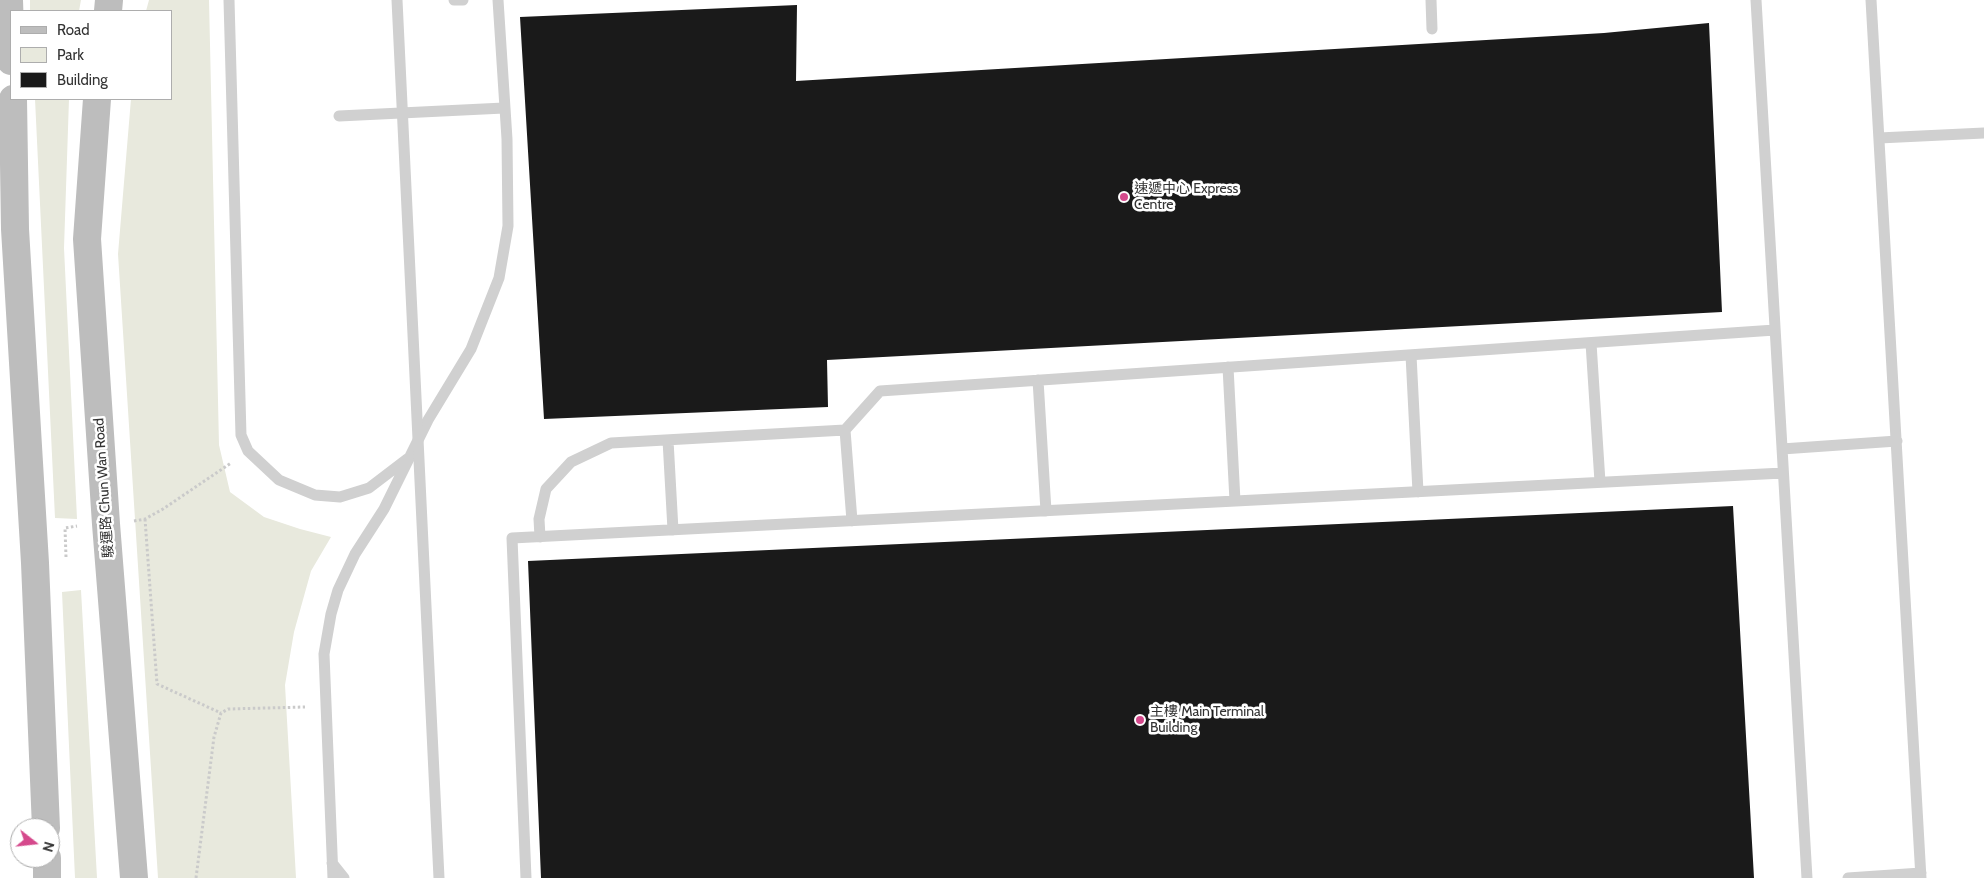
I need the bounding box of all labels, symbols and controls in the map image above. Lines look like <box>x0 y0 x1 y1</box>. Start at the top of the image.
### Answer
legend <box>10 10 172 100</box>
text: Road <box>57 21 90 39</box>
text: Park <box>57 46 84 64</box>
text: Building <box>57 71 108 89</box>
place label: 速遞中心 Express Centre <box>1134 181 1238 213</box>
marker: 速遞中心 Express Centre <box>1118 191 1130 203</box>
street label: 駿運路 Chun Wan Road <box>91 417 117 559</box>
place label: 主樓 Main Terminal Building <box>1150 704 1264 736</box>
marker: 主樓 Main Terminal Building <box>1134 714 1146 726</box>
north arrow <box>10 818 60 868</box>
text: N <box>38 840 58 854</box>

